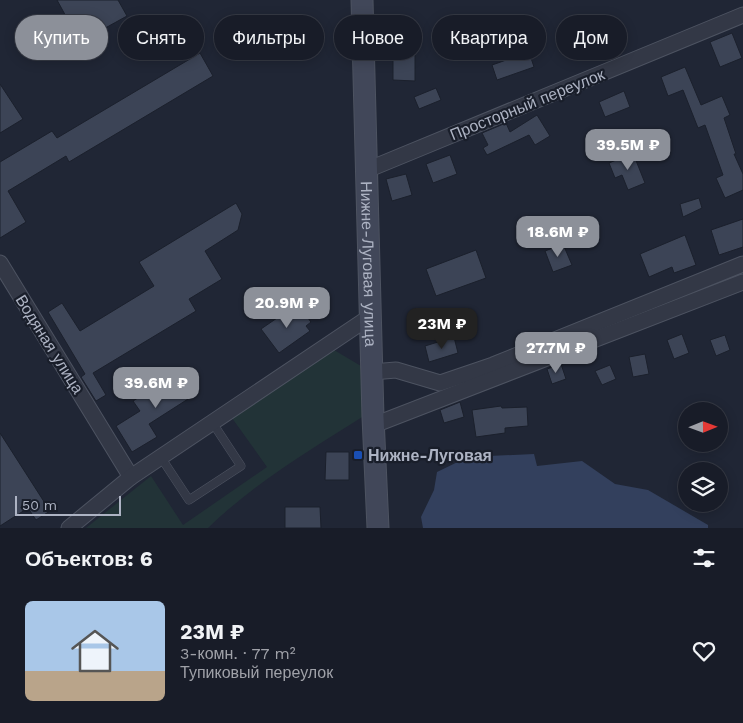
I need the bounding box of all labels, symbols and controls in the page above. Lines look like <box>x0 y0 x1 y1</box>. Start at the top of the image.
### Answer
chip: Купить <box>15 15 108 60</box>
chip: Снять <box>118 15 204 60</box>
chip: Фильтры <box>214 15 324 60</box>
chip: Новое <box>334 15 422 60</box>
chip: Квартира <box>432 15 546 60</box>
chip: Дом <box>556 15 627 60</box>
street label: Просторный переулок <box>447 64 608 144</box>
pin: 39.5M ₽ <box>582 128 674 171</box>
text: 39.5M ₽ <box>596 135 660 154</box>
street label: Нижне-Луговая улица <box>357 181 380 347</box>
pin: 18.6M ₽ <box>512 216 604 258</box>
text: 18.6M ₽ <box>527 222 589 241</box>
pin: 20.9M ₽ <box>241 286 333 329</box>
street label: Водяная улица <box>12 291 88 397</box>
text: 20.9M ₽ <box>255 293 319 312</box>
pin: 23M ₽ <box>407 308 477 350</box>
text: 23M ₽ <box>417 314 467 333</box>
pin: 27.7M ₽ <box>510 332 602 374</box>
text: 27.7M ₽ <box>526 338 586 357</box>
pin: 39.6M ₽ <box>110 366 202 409</box>
text: 39.6M ₽ <box>124 373 188 392</box>
north arrow <box>678 402 728 452</box>
map controls <box>678 402 728 512</box>
place label: Нижне-Луговая <box>368 446 492 465</box>
marker: Нижне-Луговая <box>352 449 364 461</box>
button: layers <box>678 462 728 512</box>
scale bar <box>15 493 121 516</box>
text: 50 m <box>22 497 57 513</box>
icon: filters <box>690 544 718 572</box>
text: Объектов: 6 <box>25 546 153 571</box>
text: 23M ₽ <box>180 619 245 644</box>
icon: home <box>65 621 125 681</box>
icon: heart <box>690 637 718 665</box>
text: 3-комн. · 77 m² <box>180 644 296 663</box>
text: Тупиковый переулок <box>180 663 333 682</box>

